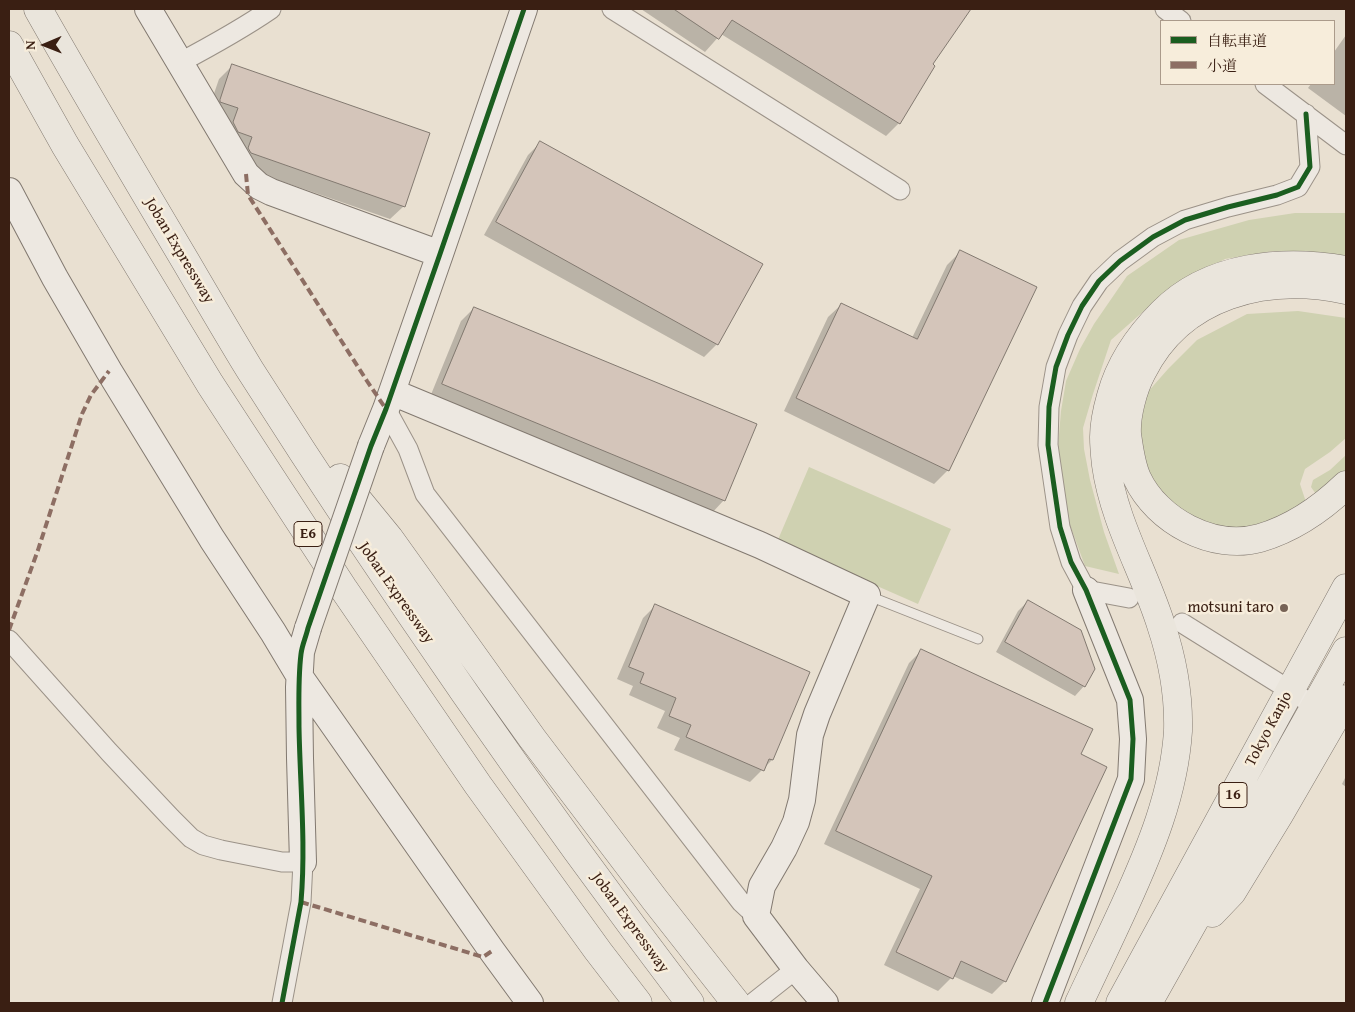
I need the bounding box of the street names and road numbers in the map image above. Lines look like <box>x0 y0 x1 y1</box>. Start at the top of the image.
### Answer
street label: Joban Expressway <box>140 195 218 307</box>
road number: E6 <box>294 522 322 546</box>
street label: Joban Expressway <box>354 538 438 648</box>
street label: Tokyo Kanjo <box>1241 688 1297 770</box>
road number: 16 <box>1219 782 1247 808</box>
street label: Joban Expressway <box>587 869 673 977</box>

